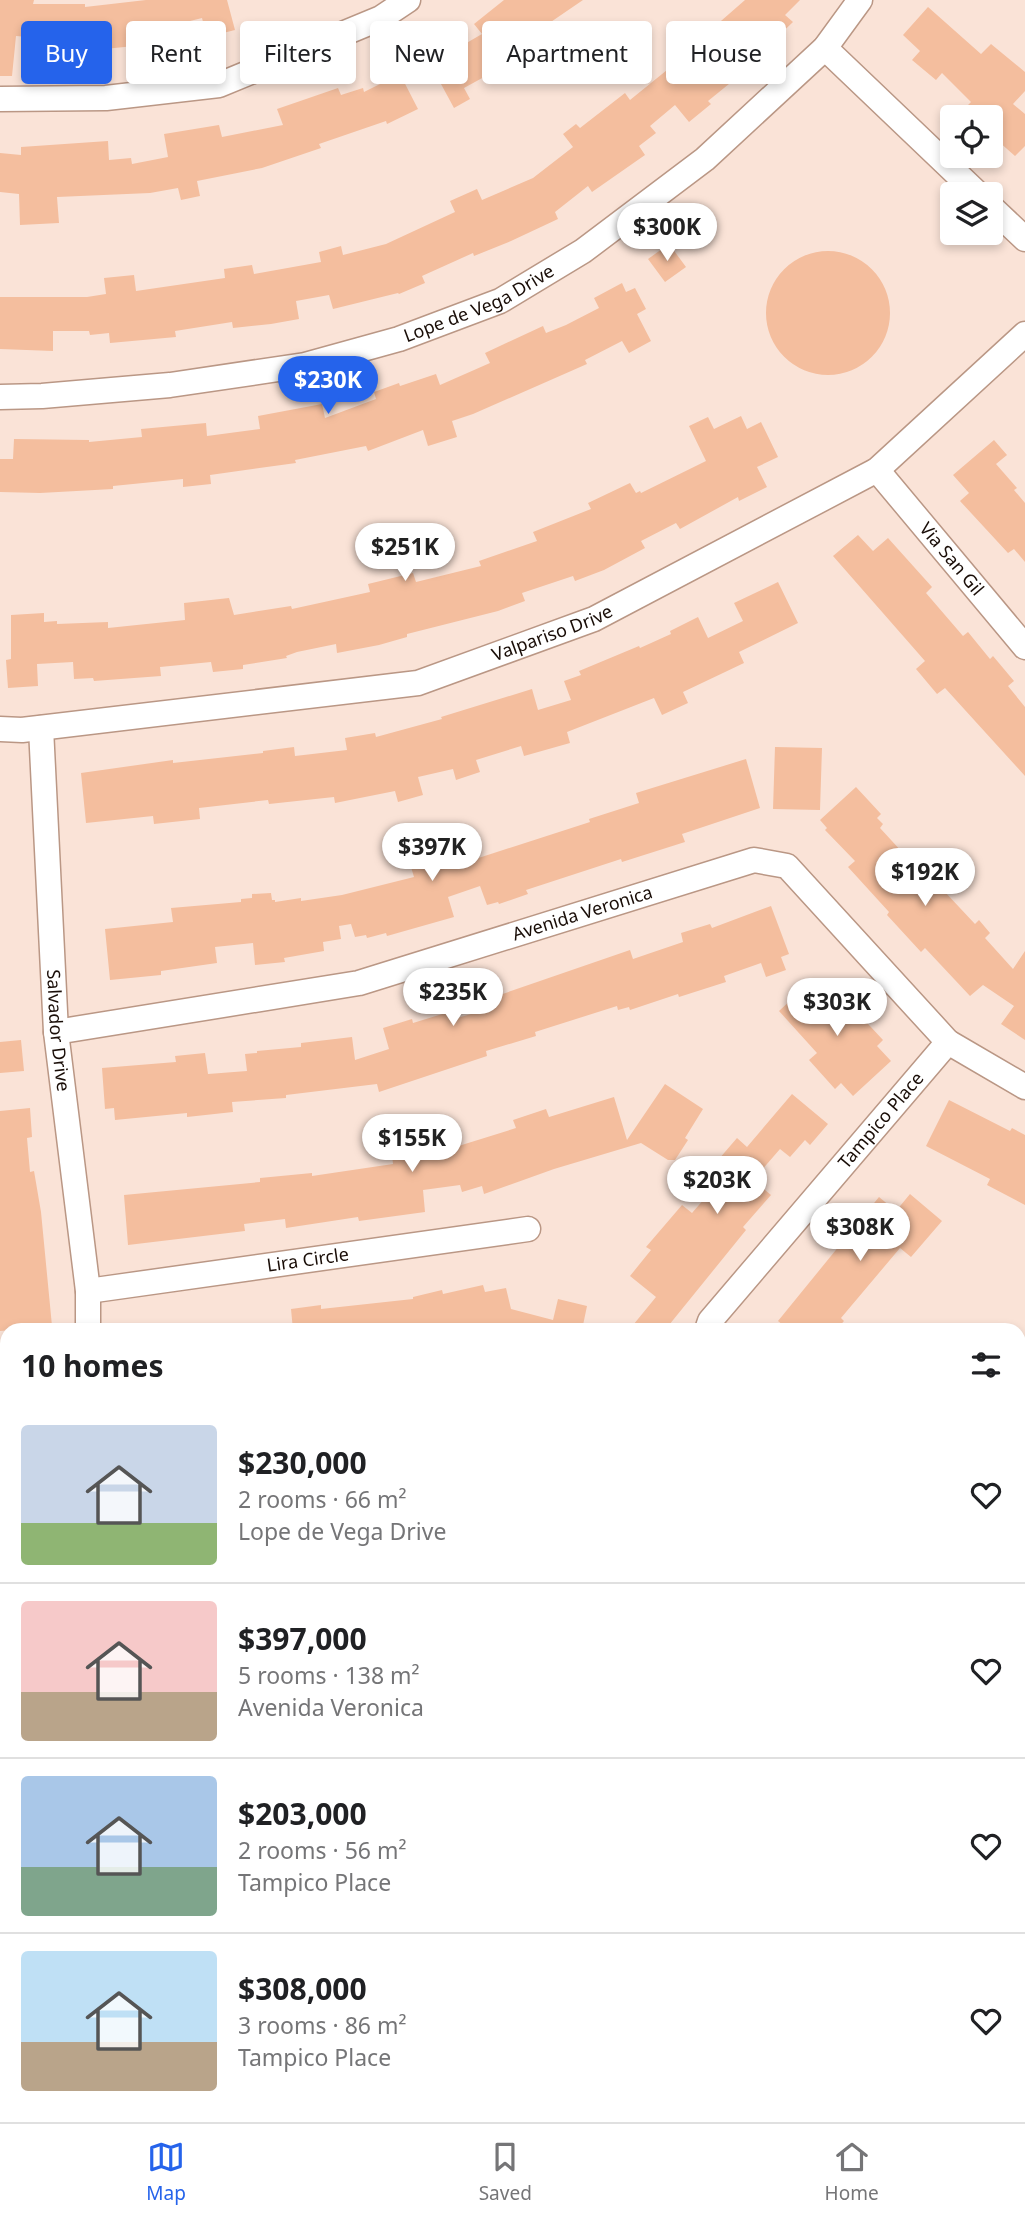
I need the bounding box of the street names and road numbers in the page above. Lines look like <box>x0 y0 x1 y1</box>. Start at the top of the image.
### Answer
street label: Lope de Vega Drive <box>400 258 558 347</box>
street label: Via San Gil <box>915 517 990 600</box>
street label: Valpariso Drive <box>488 598 616 666</box>
street label: Avenida Veronica <box>509 879 655 946</box>
street label: Salvador Drive <box>42 969 76 1093</box>
street label: Tampico Place <box>832 1066 928 1173</box>
street label: Lira Circle <box>265 1241 350 1277</box>

